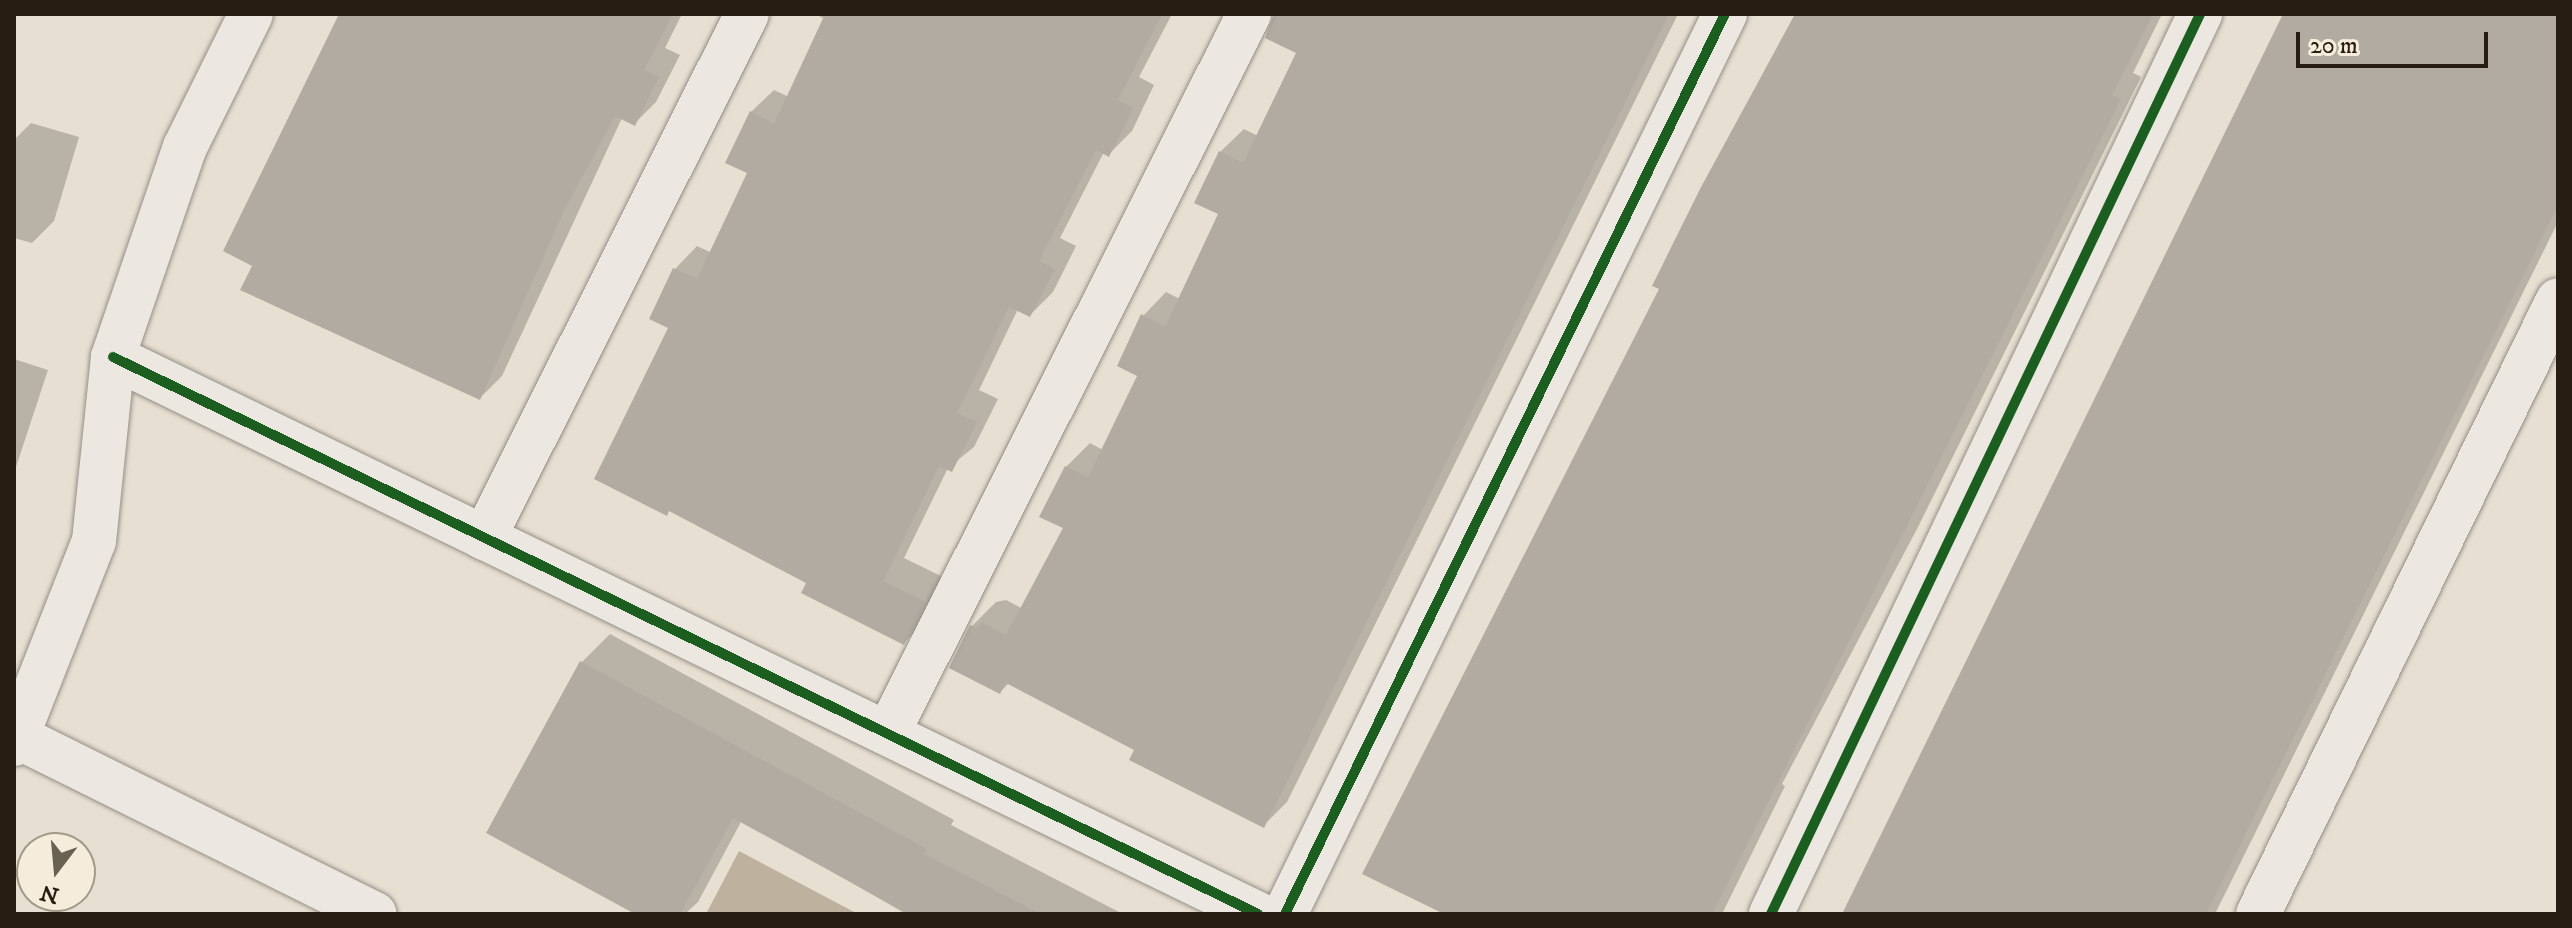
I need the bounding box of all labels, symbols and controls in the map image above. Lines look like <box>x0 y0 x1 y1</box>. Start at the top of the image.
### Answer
scale bar <box>2300 16 2492 66</box>
text: 20 m <box>2310 31 2358 61</box>
north arrow <box>16 832 96 912</box>
text: N <box>37 878 62 909</box>

